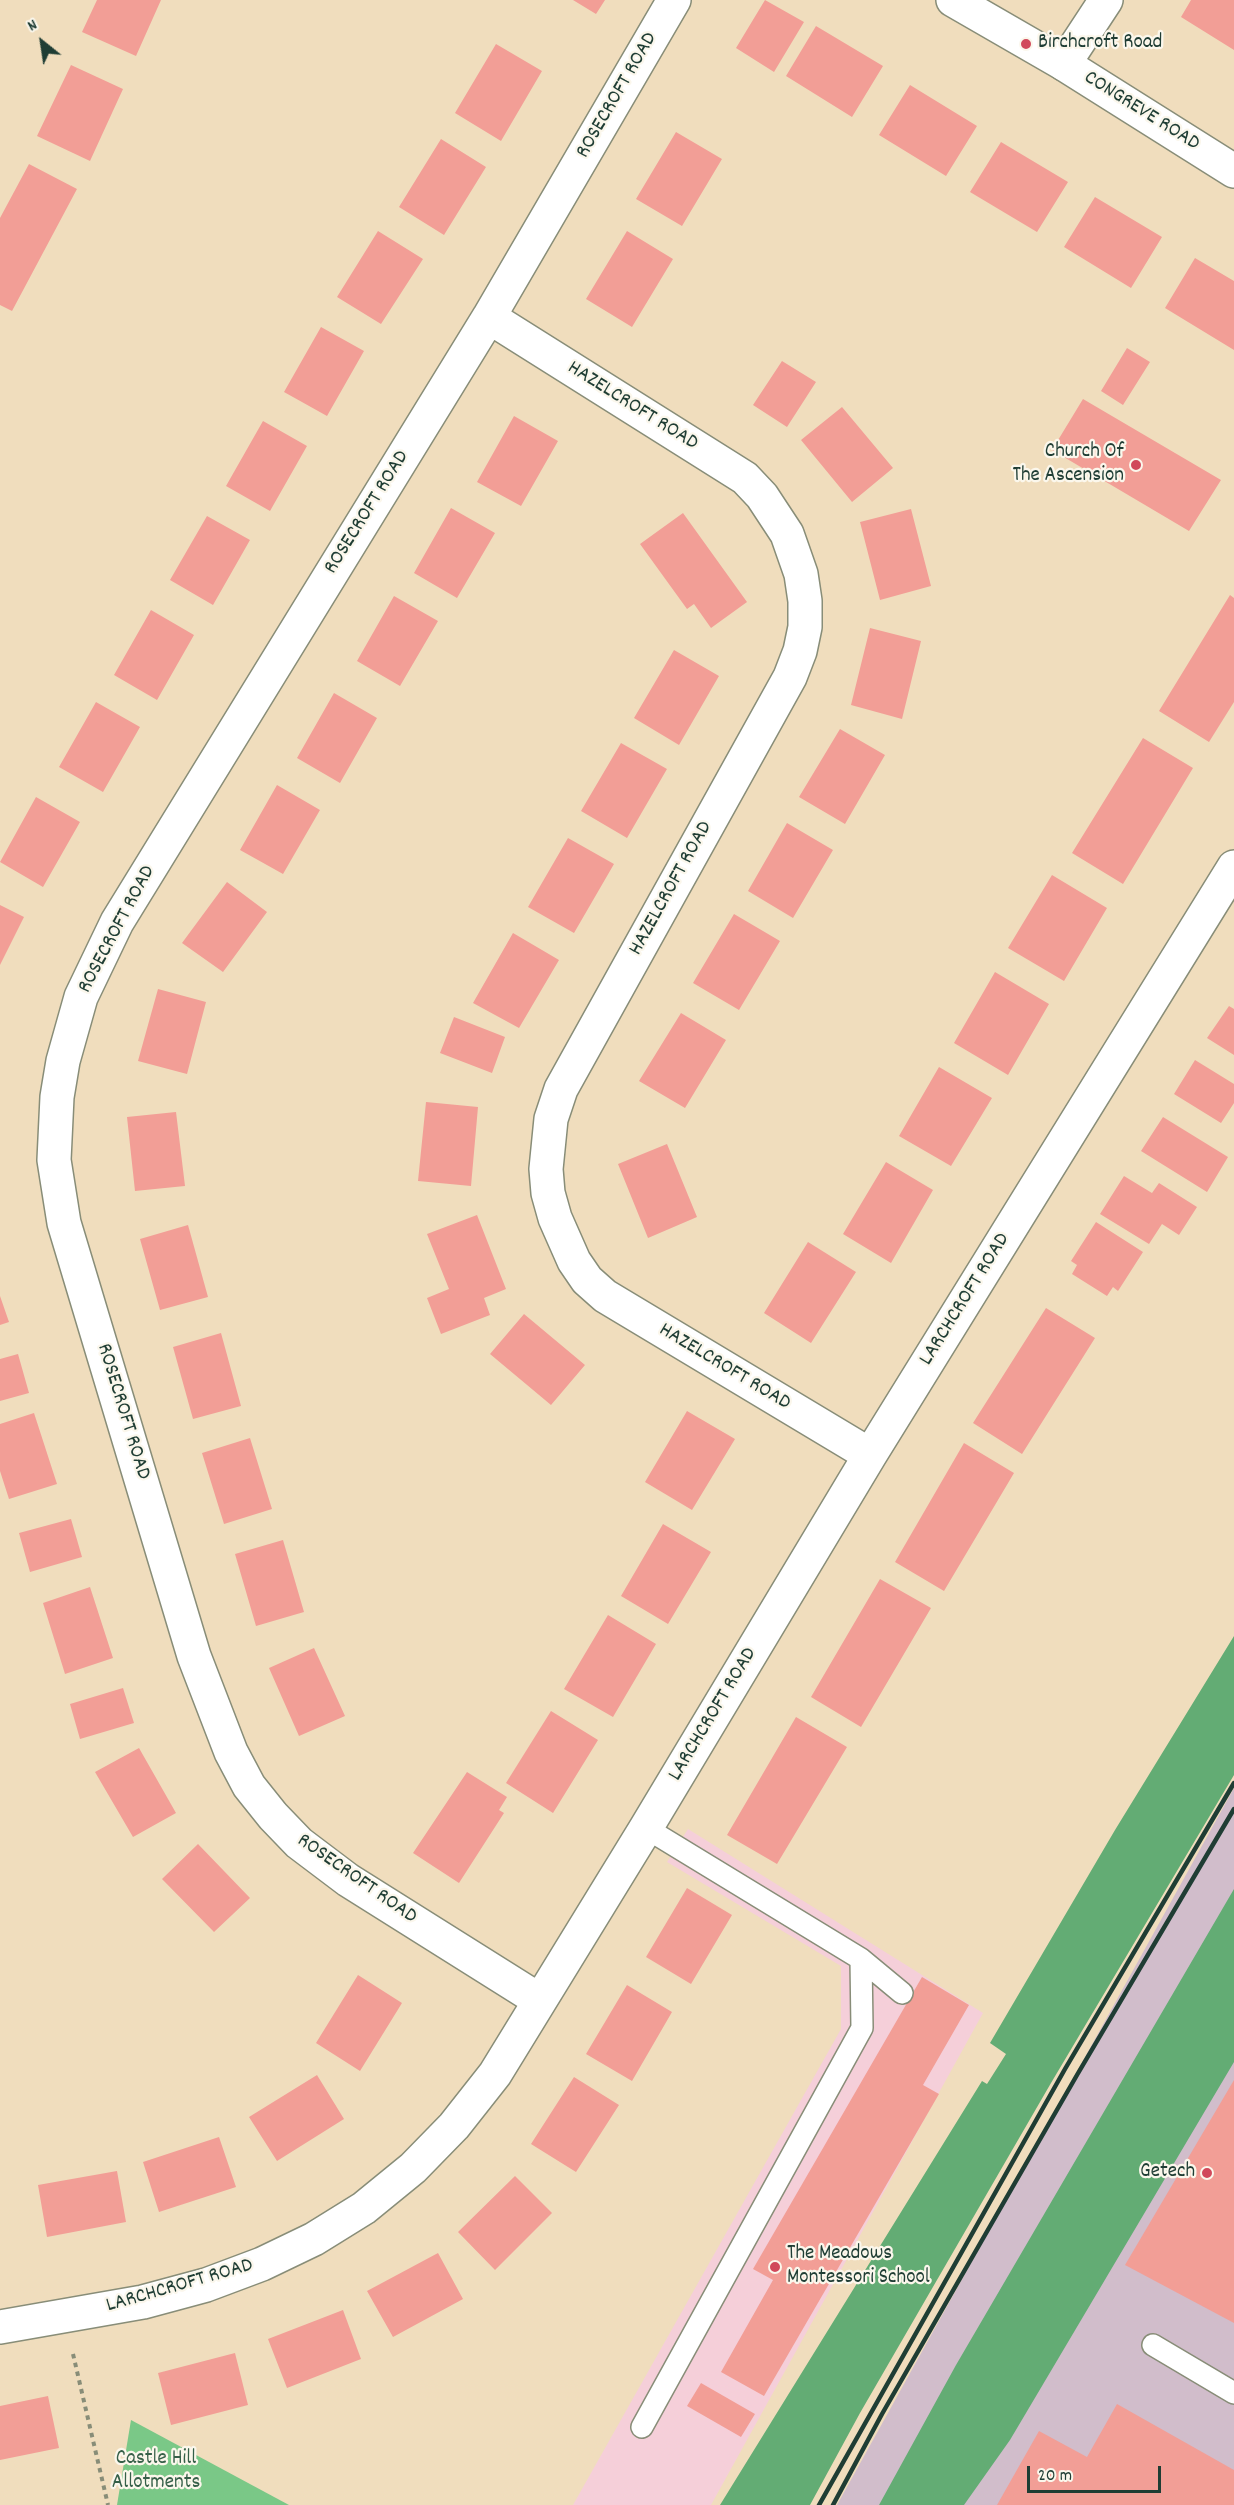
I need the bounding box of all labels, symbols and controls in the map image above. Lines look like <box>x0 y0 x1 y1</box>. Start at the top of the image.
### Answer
north arrow <box>12 12 72 72</box>
text: N <box>24 14 42 38</box>
street label: ROSECROFT ROAD <box>572 29 664 163</box>
place label: Birchcroft Road <box>1038 31 1162 57</box>
marker: Birchcroft Road <box>1019 37 1033 51</box>
street label: CONGREVE ROAD <box>1078 66 1204 158</box>
street label: HAZELCROFT ROAD <box>562 357 702 457</box>
place label: Church Of The Ascension <box>1013 440 1124 490</box>
street label: ROSECROFT ROAD <box>320 447 416 579</box>
marker: Church Of The Ascension <box>1129 458 1143 472</box>
street label: HAZELCROFT ROAD <box>625 818 719 960</box>
street label: ROSECROFT ROAD <box>74 862 162 998</box>
street label: LARCHCROFT ROAD <box>915 1229 1017 1371</box>
street label: HAZELCROFT ROAD <box>653 1319 795 1417</box>
street label: ROSECROFT ROAD <box>89 1341 155 1483</box>
street label: LARCHCROFT ROAD <box>664 1644 764 1786</box>
street label: ROSECROFT ROAD <box>291 1829 421 1931</box>
place label: Getech <box>1140 2160 1195 2186</box>
marker: Getech <box>1200 2166 1214 2180</box>
place label: The Meadows Montessori School <box>787 2242 930 2292</box>
street label: LARCHCROFT ROAD <box>104 2254 256 2320</box>
marker: The Meadows Montessori School <box>768 2260 782 2274</box>
park label: Castle Hill Allotments <box>112 2447 200 2497</box>
scale bar <box>1030 2454 1164 2492</box>
text: 20 m <box>1038 2464 1072 2489</box>

